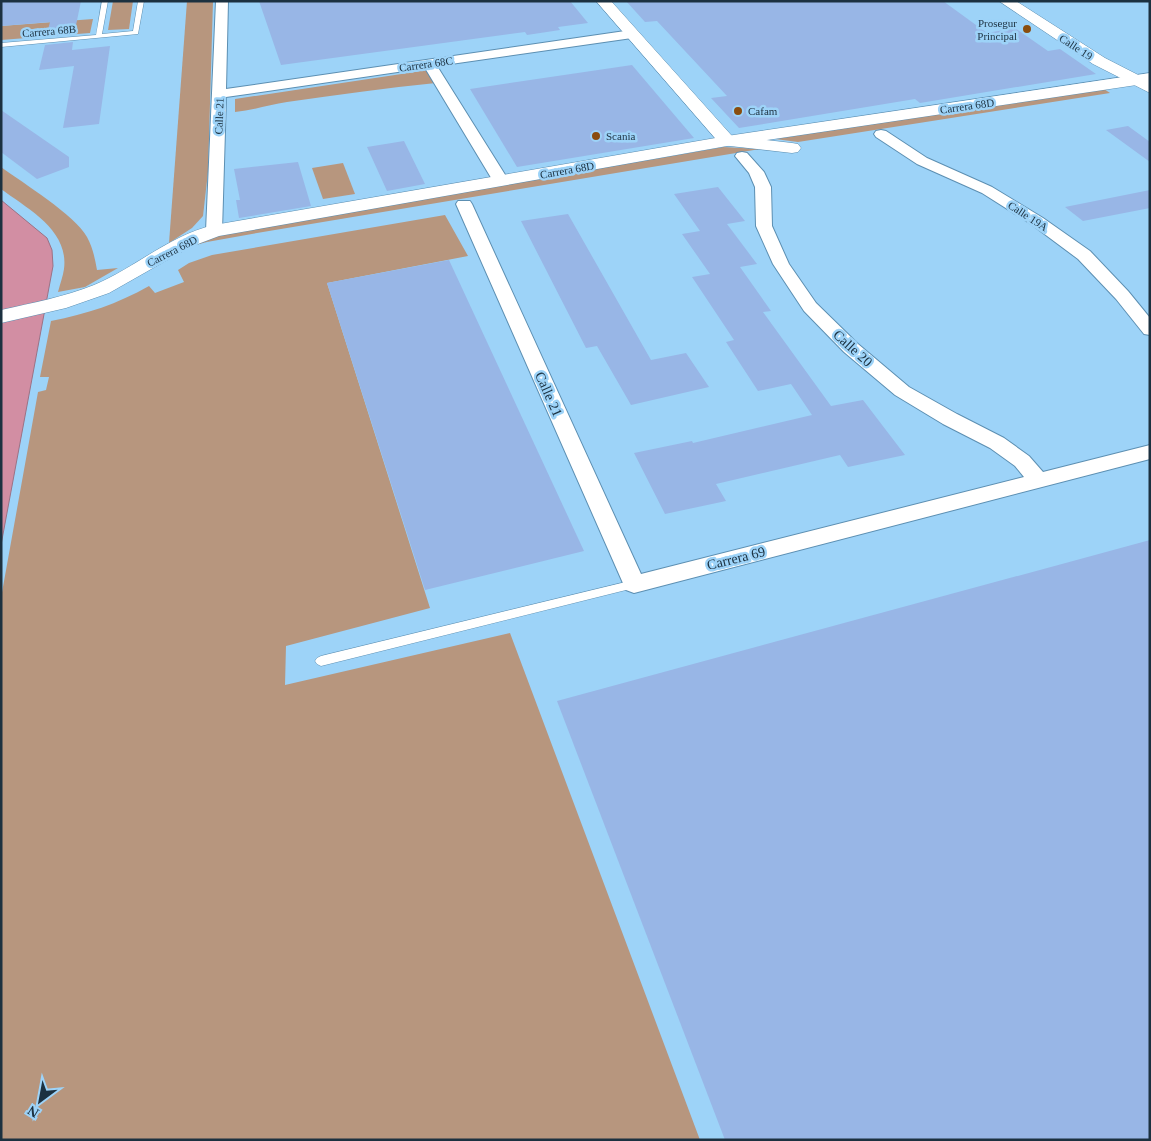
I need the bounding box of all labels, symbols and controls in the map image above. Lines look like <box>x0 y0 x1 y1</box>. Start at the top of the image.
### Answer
place label: Prosegur Principal <box>977 17 1017 42</box>
street label: Carrera 68B <box>22 23 76 39</box>
marker: Prosegur Principal <box>1021 23 1033 35</box>
street label: Calle 19 <box>1057 32 1095 62</box>
street label: Carrera 68C <box>398 54 454 74</box>
street label: Carrera 68D <box>939 96 995 116</box>
street label: Calle 21 <box>212 97 226 135</box>
marker: Cafam <box>732 105 744 117</box>
place label: Cafam <box>748 105 778 117</box>
marker: Scania <box>590 130 602 142</box>
place label: Scania <box>606 130 635 142</box>
street label: Carrera 68D <box>539 159 595 181</box>
street label: Calle 19A <box>1006 199 1050 233</box>
street label: Carrera 68D <box>145 233 199 269</box>
street label: Calle 20 <box>830 327 875 370</box>
street label: Calle 21 <box>532 370 565 419</box>
street label: Carrera 69 <box>705 544 767 573</box>
north arrow <box>15 1076 65 1126</box>
text: N <box>25 1103 42 1121</box>

